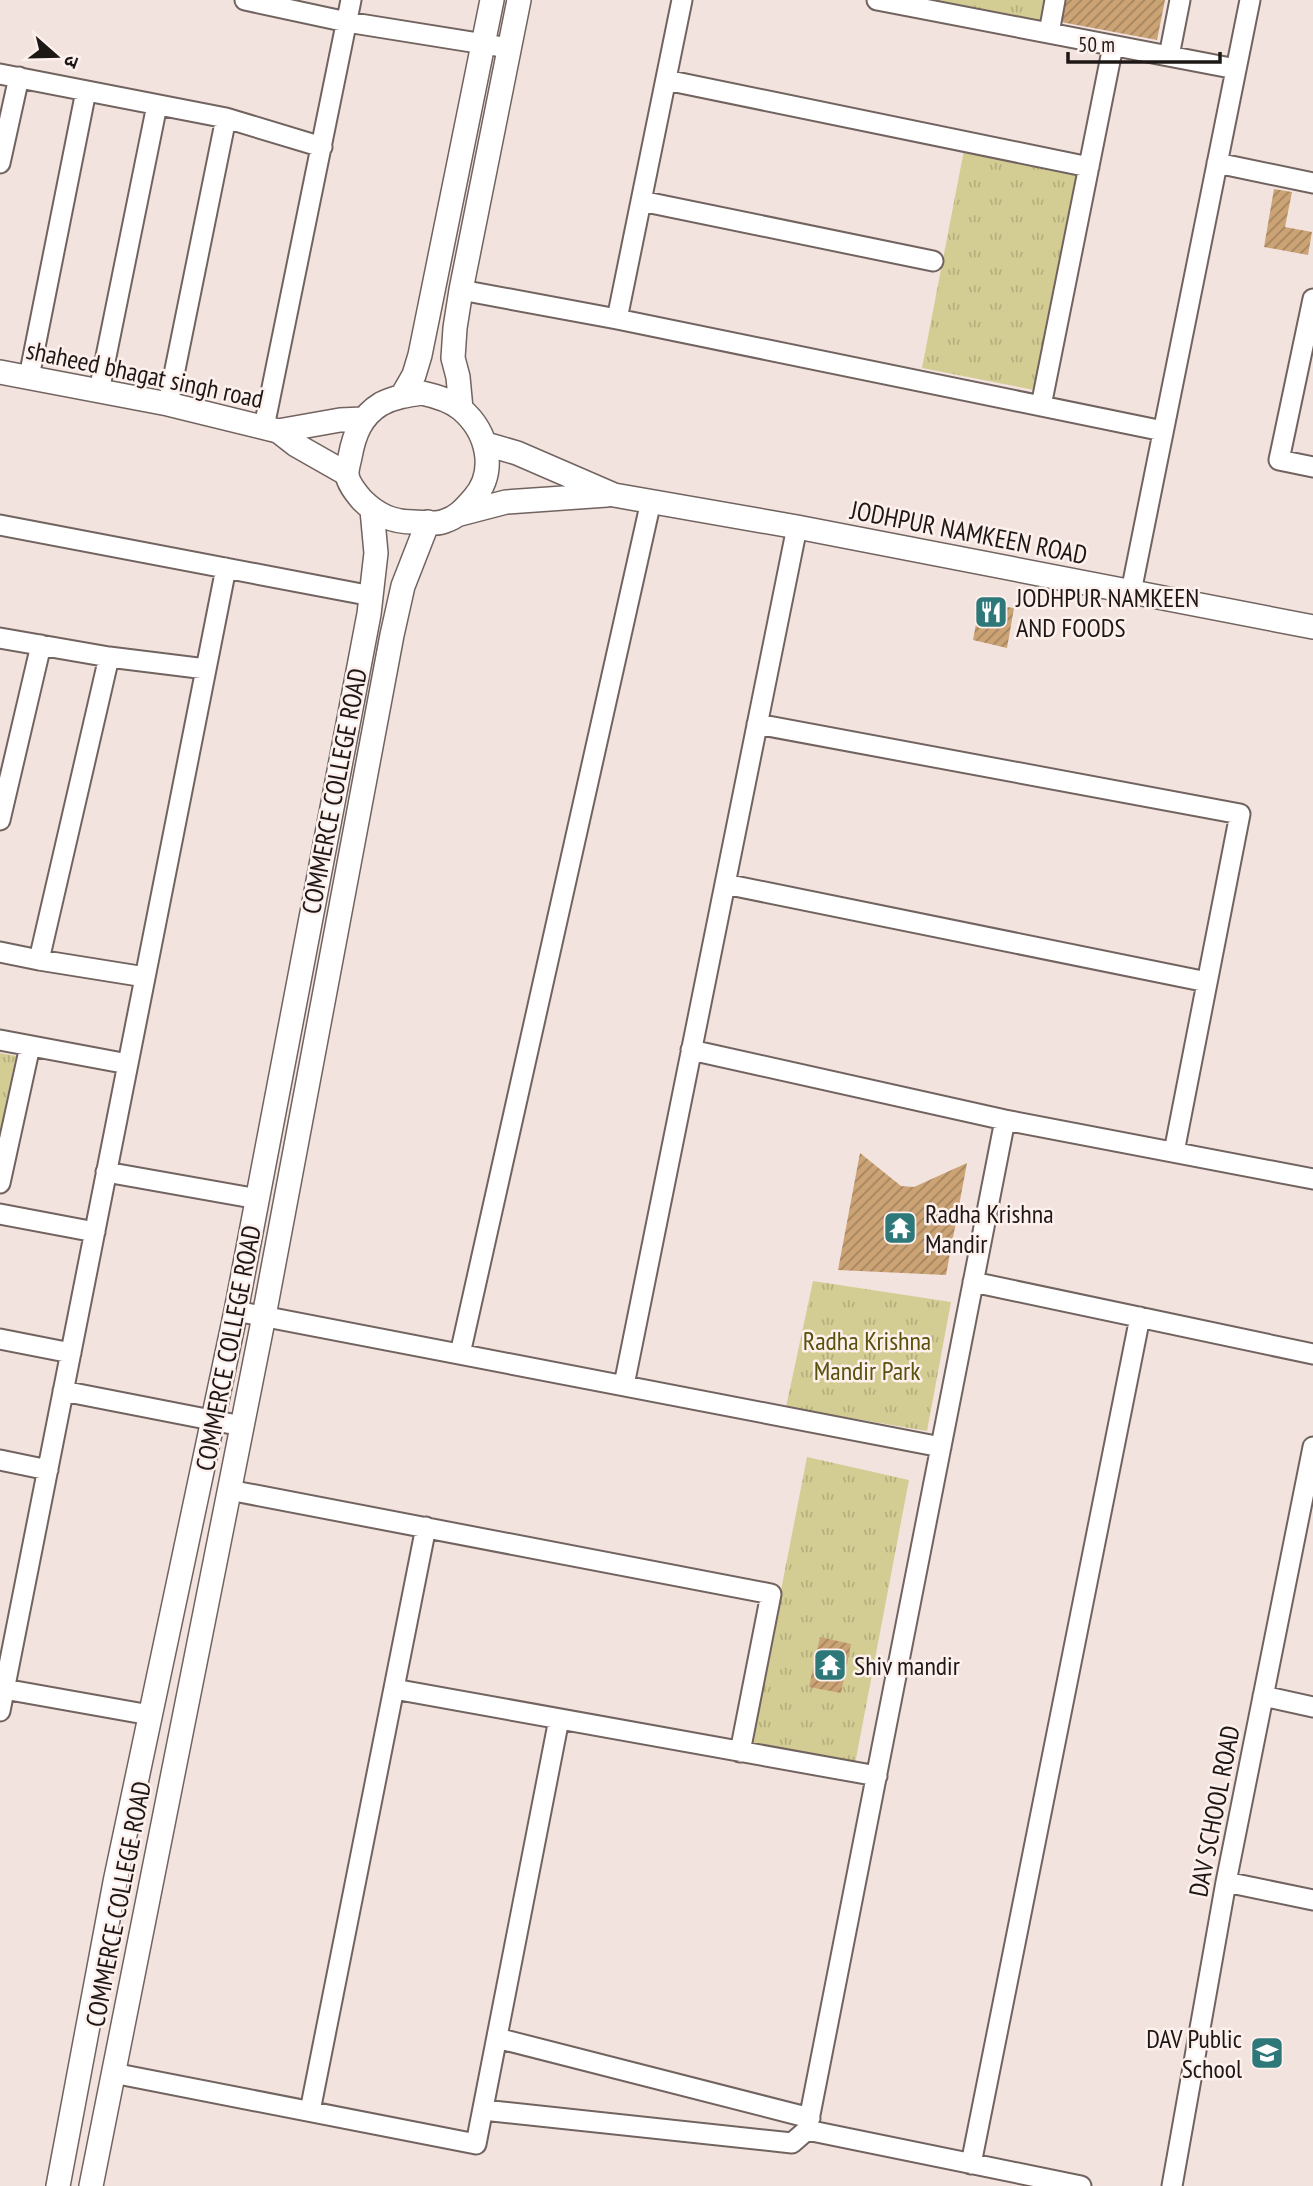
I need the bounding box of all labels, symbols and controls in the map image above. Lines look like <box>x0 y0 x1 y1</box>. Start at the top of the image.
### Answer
north arrow <box>21 21 91 91</box>
scale bar <box>1068 21 1220 65</box>
text: 50 m <box>1078 31 1115 58</box>
text: उ <box>58 52 85 72</box>
street label: shaheed bhagat singh road <box>23 333 267 415</box>
street label: JODHPUR NAMKEEN ROAD <box>847 493 1090 571</box>
place label: JODHPUR NAMKEEN AND FOODS <box>1015 581 1199 644</box>
restaurant icon: JODHPUR NAMKEEN AND FOODS <box>972 593 1010 631</box>
street label: COMMERCE COLLEGE ROAD <box>294 665 374 917</box>
place label: Radha Krishna Mandir <box>925 1197 1054 1260</box>
temple icon: Radha Krishna Mandir <box>881 1209 919 1247</box>
street label: COMMERCE COLLEGE ROAD <box>188 1222 268 1474</box>
park label: Radha Krishna Mandir Park <box>803 1324 931 1387</box>
temple icon: Shiv mandir <box>811 1646 849 1684</box>
place label: Shiv mandir <box>854 1649 960 1682</box>
street label: DAV SCHOOL ROAD <box>1181 1723 1247 1899</box>
street label: COMMERCE COLLEGE ROAD <box>78 1778 158 2030</box>
place label: DAV Public School <box>1146 2022 1242 2085</box>
school or university icon: DAV Public School <box>1248 2034 1286 2072</box>

